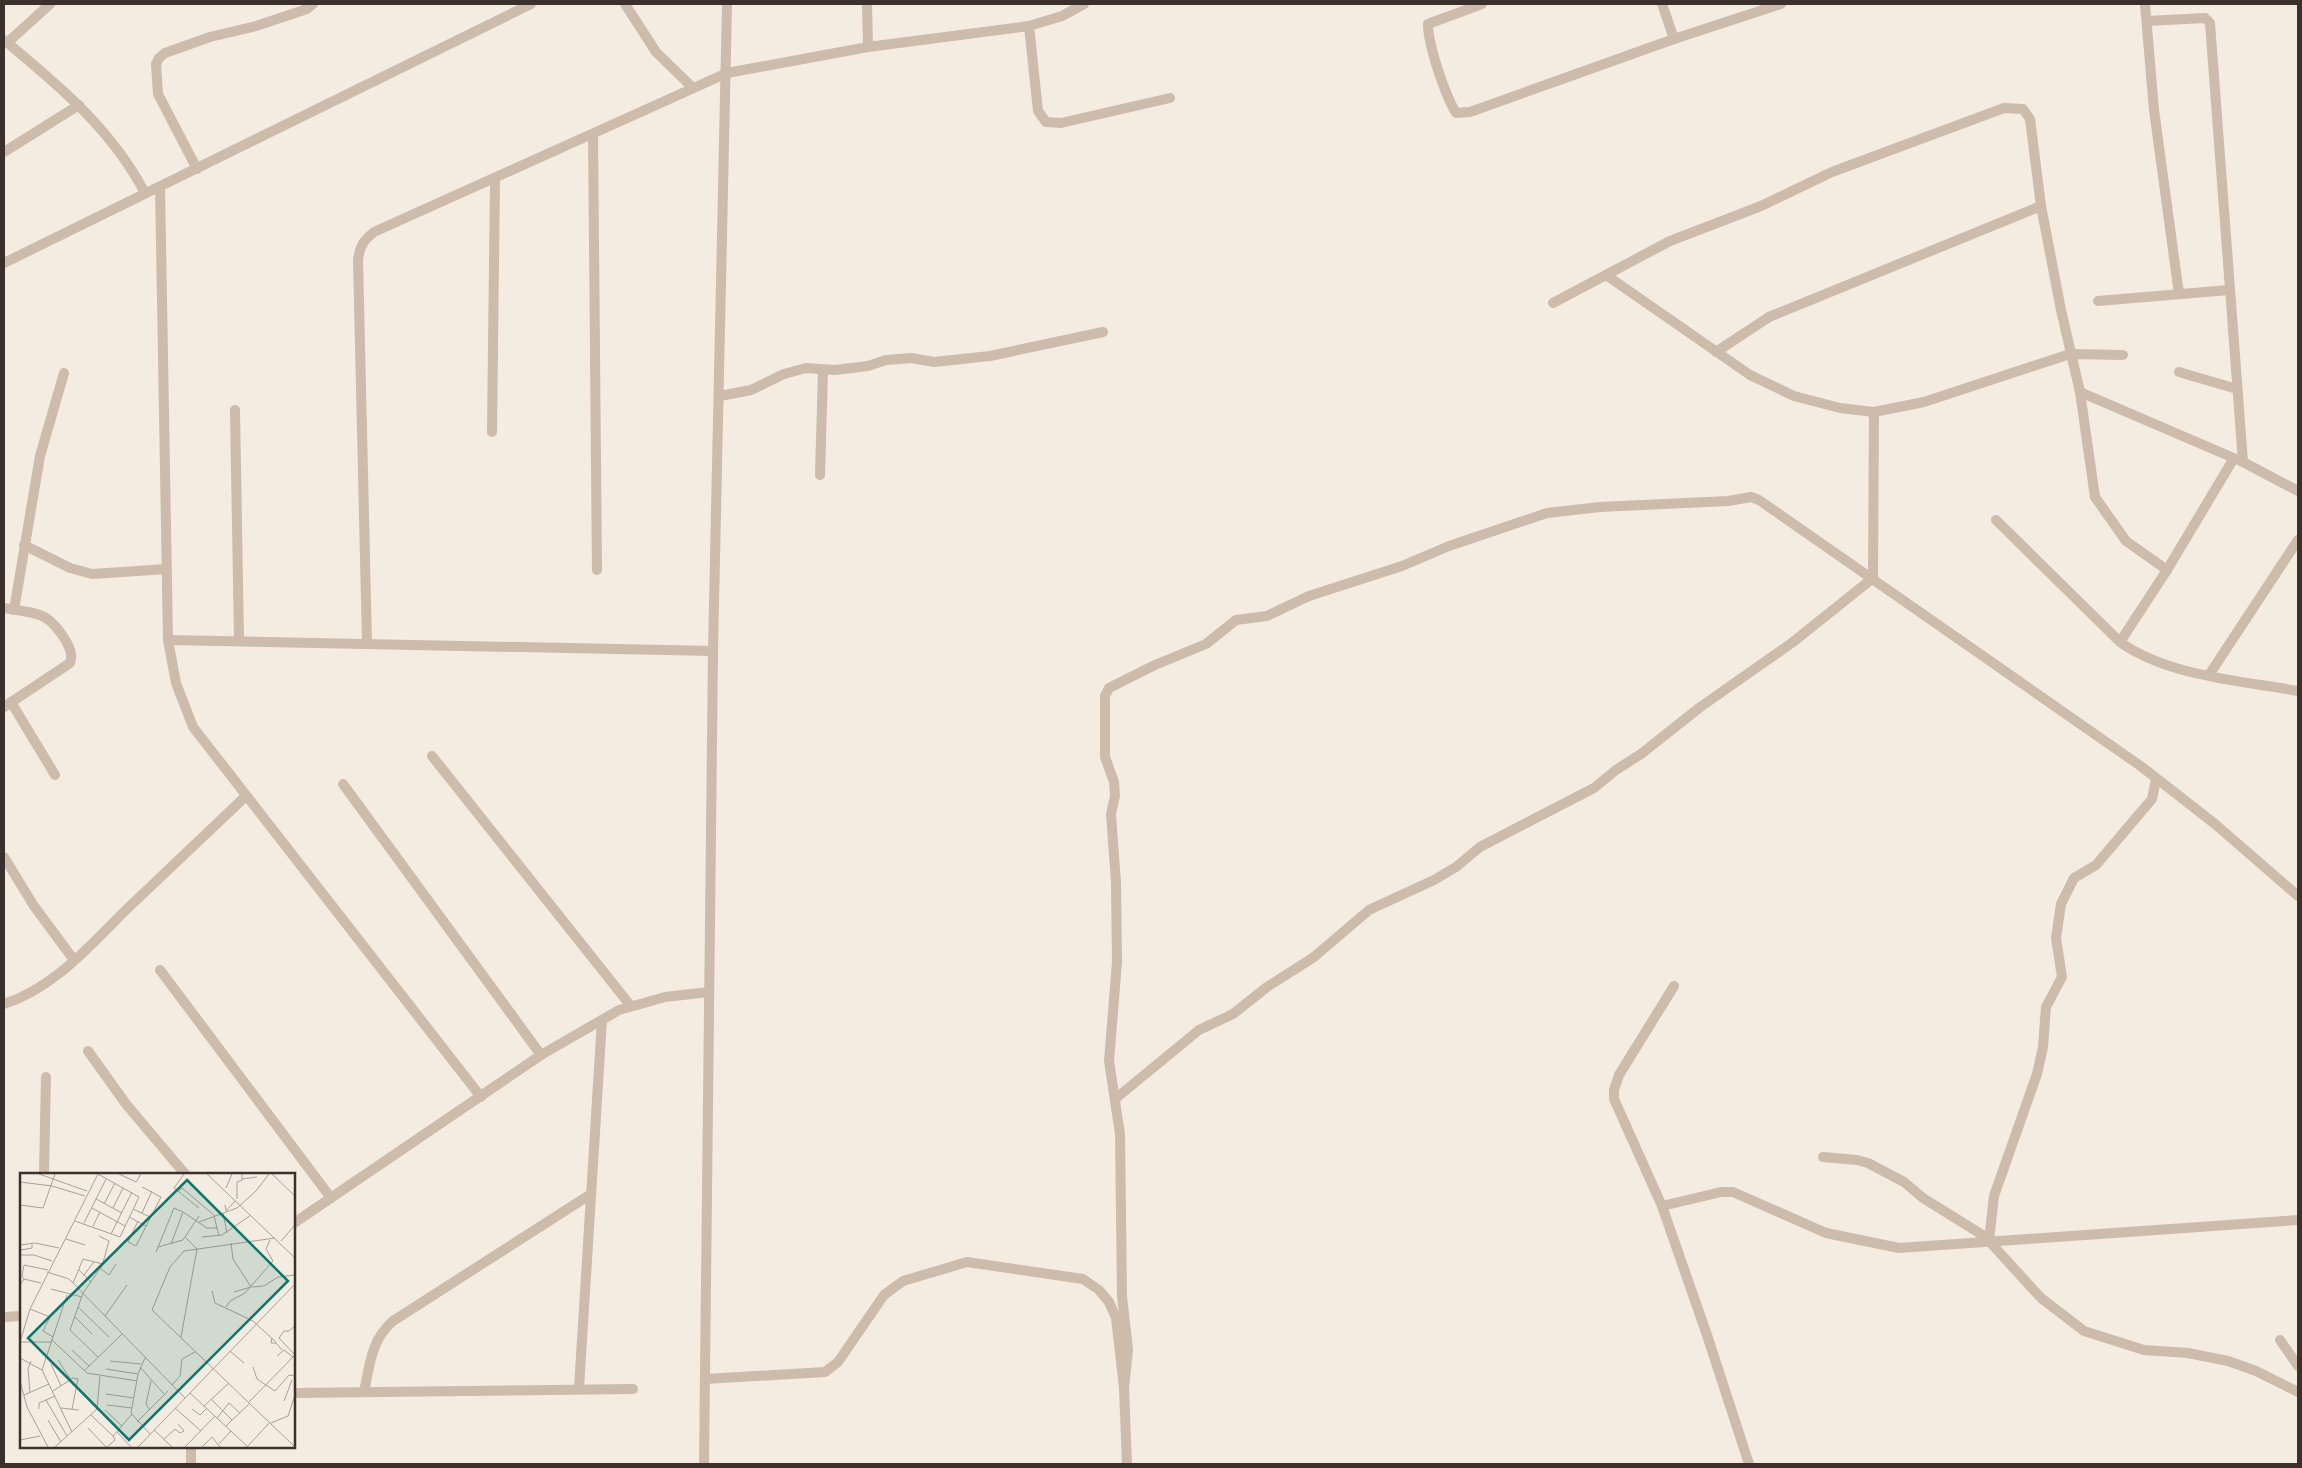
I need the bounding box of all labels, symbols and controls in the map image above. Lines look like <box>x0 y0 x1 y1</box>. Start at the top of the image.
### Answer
inset map <box>20 1173 295 1448</box>

